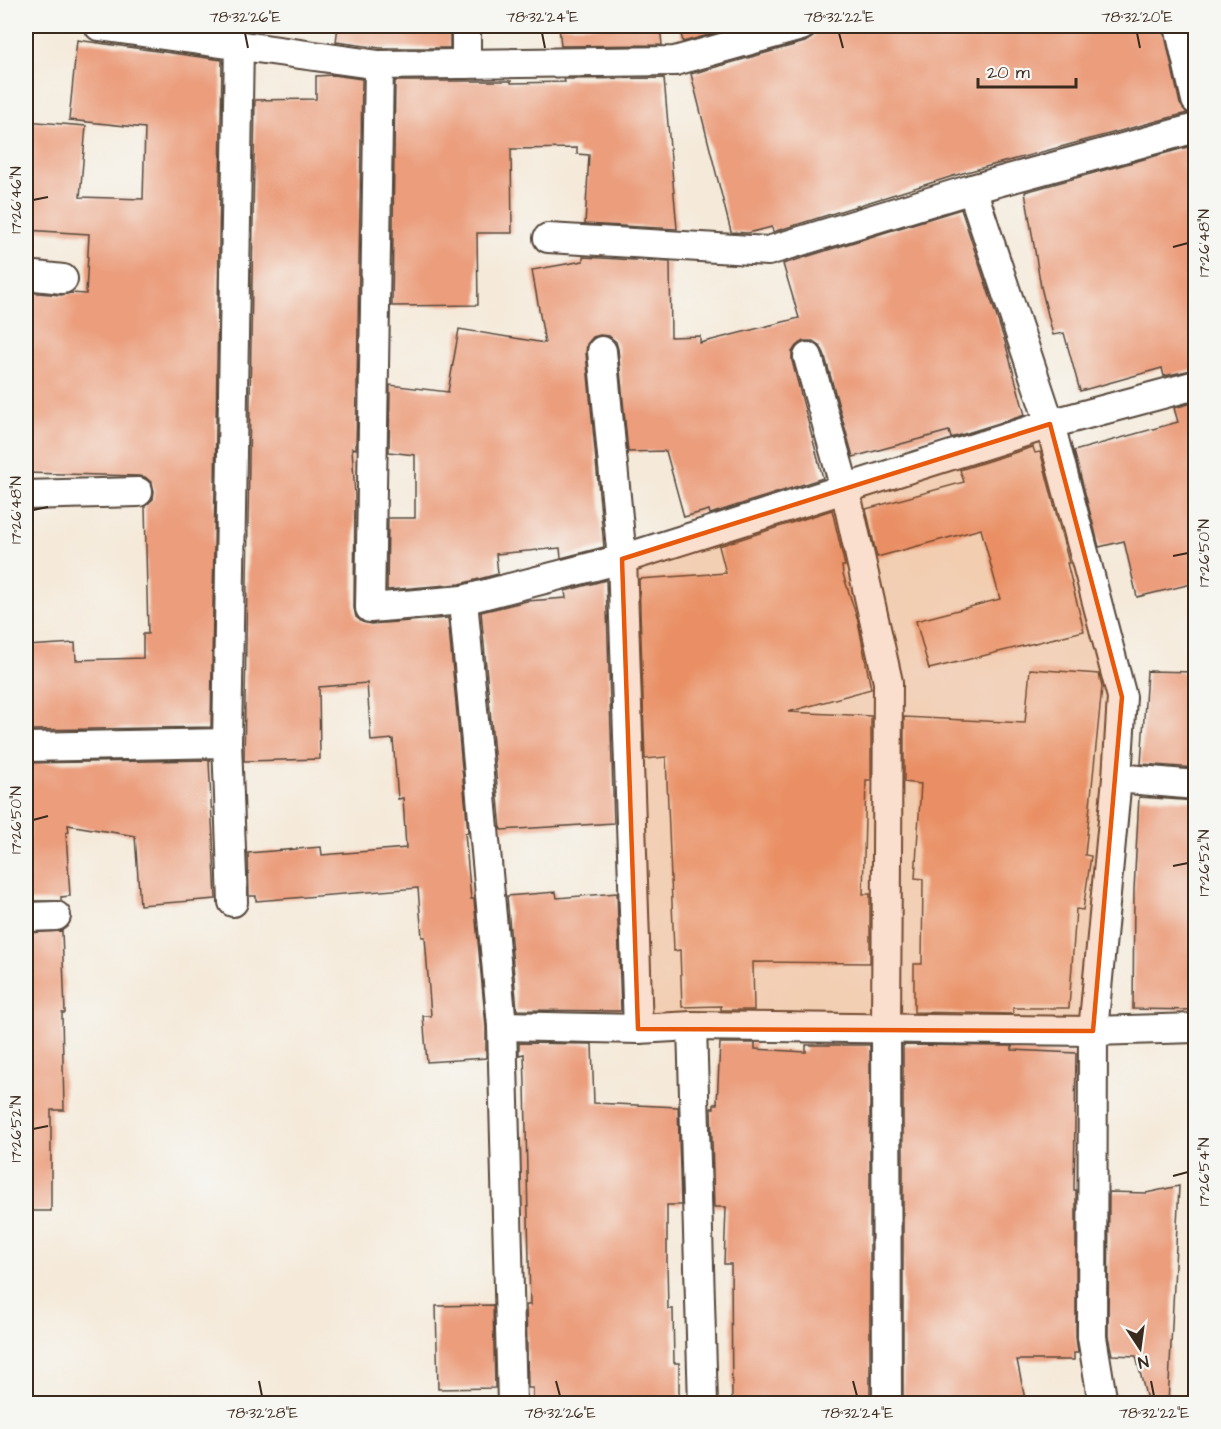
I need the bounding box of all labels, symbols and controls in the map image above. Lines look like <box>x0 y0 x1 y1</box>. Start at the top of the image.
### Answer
text: 78°32'26"E <box>209 7 281 28</box>
text: 78°32'24"E <box>506 7 578 28</box>
text: 78°32'22"E <box>804 7 874 28</box>
text: 78°32'20"E <box>1101 7 1173 28</box>
scale bar <box>978 51 1076 89</box>
text: 20 m <box>987 60 1030 85</box>
text: 17°26'46"N <box>6 166 27 234</box>
text: 17°26'48"N <box>1194 209 1215 277</box>
text: 17°26'48"N <box>6 476 27 544</box>
text: 17°26'50"N <box>1194 519 1215 587</box>
text: 17°26'50"N <box>6 786 27 854</box>
text: 17°26'52"N <box>1194 829 1215 897</box>
text: 17°26'52"N <box>6 1095 27 1163</box>
text: 17°26'54"N <box>1194 1138 1215 1206</box>
north arrow <box>1110 1318 1170 1378</box>
text: N <box>1136 1350 1151 1373</box>
text: 78°32'28"E <box>226 1403 298 1424</box>
text: 78°32'26"E <box>524 1403 596 1424</box>
text: 78°32'24"E <box>821 1403 893 1424</box>
text: 78°32'22"E <box>1119 1403 1189 1424</box>

